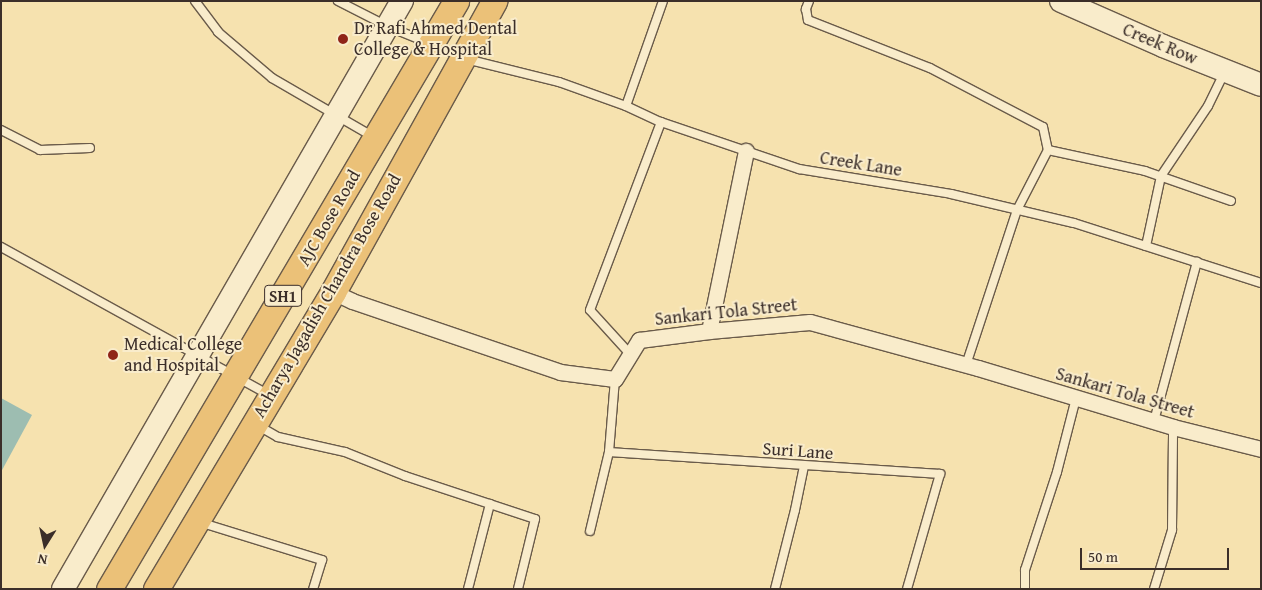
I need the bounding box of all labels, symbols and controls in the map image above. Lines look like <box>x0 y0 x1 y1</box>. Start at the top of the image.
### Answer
place label: Dr Rafi Ahmed Dental College & Hospital <box>354 18 517 60</box>
street label: Creek Row <box>1119 19 1201 69</box>
marker: Dr Rafi Ahmed Dental College & Hospital <box>336 32 350 46</box>
street label: Creek Lane <box>818 147 904 181</box>
street label: AJC Bose Road <box>293 166 365 270</box>
street label: Acharya Jagadish Chandra Bose Road <box>248 170 406 422</box>
road number: SH1 <box>263 282 303 310</box>
street label: Sankari Tola Street <box>654 294 798 330</box>
place label: Medical College and Hospital <box>124 334 242 376</box>
marker: Medical College and Hospital <box>106 348 120 362</box>
street label: Sankari Tola Street <box>1053 363 1197 423</box>
street label: Suri Lane <box>762 438 834 464</box>
north arrow <box>20 520 70 570</box>
scale bar <box>1082 538 1231 570</box>
text: 50 m <box>1088 546 1118 567</box>
text: N <box>36 549 49 570</box>

